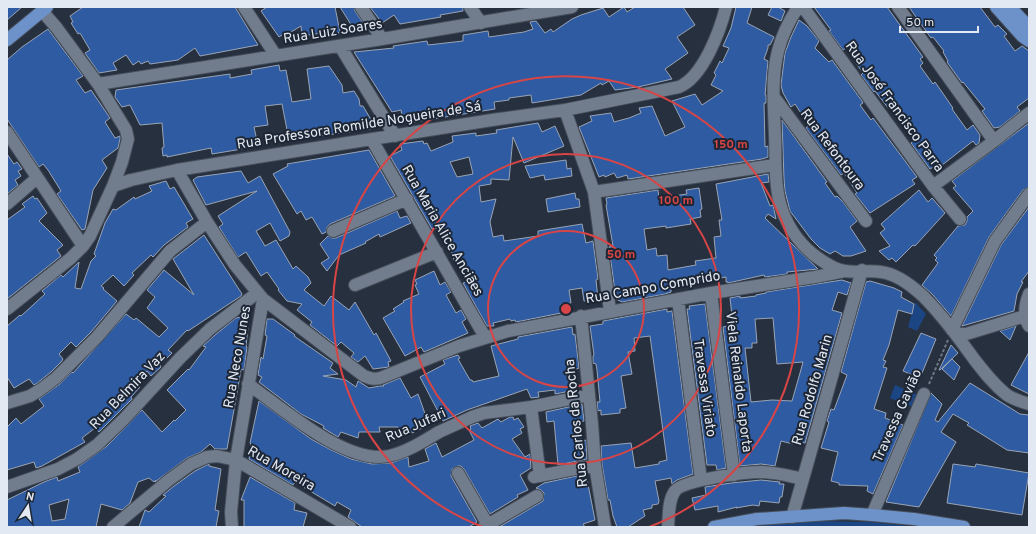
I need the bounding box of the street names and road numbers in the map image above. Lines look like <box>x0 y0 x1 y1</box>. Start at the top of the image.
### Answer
street label: Rua Luiz Soares <box>282 16 384 48</box>
street label: Rua José Francisco Parra <box>841 38 947 176</box>
street label: Rua Professora Romilde Nogueira de Sá <box>236 98 482 154</box>
street label: Rua Refontoura <box>796 106 868 194</box>
street label: Rua Maria Alice Anciães <box>397 162 487 300</box>
street label: Rua Campo Comprido <box>584 268 722 308</box>
street label: Rua Neco Nunes <box>221 304 255 410</box>
street label: Viela Reinaldo Laporta <box>721 311 755 453</box>
street label: Rua Rodolfo Marin <box>789 333 837 447</box>
street label: Travessa Viriato <box>689 338 719 438</box>
street label: Rua Belmira Vaz <box>87 349 169 433</box>
street label: Rua Carlos da Rocha <box>562 358 592 488</box>
street label: Travessa Gavião <box>870 366 926 465</box>
street label: Rua Jufari <box>383 405 449 447</box>
street label: Rua Moreira <box>244 443 318 495</box>

